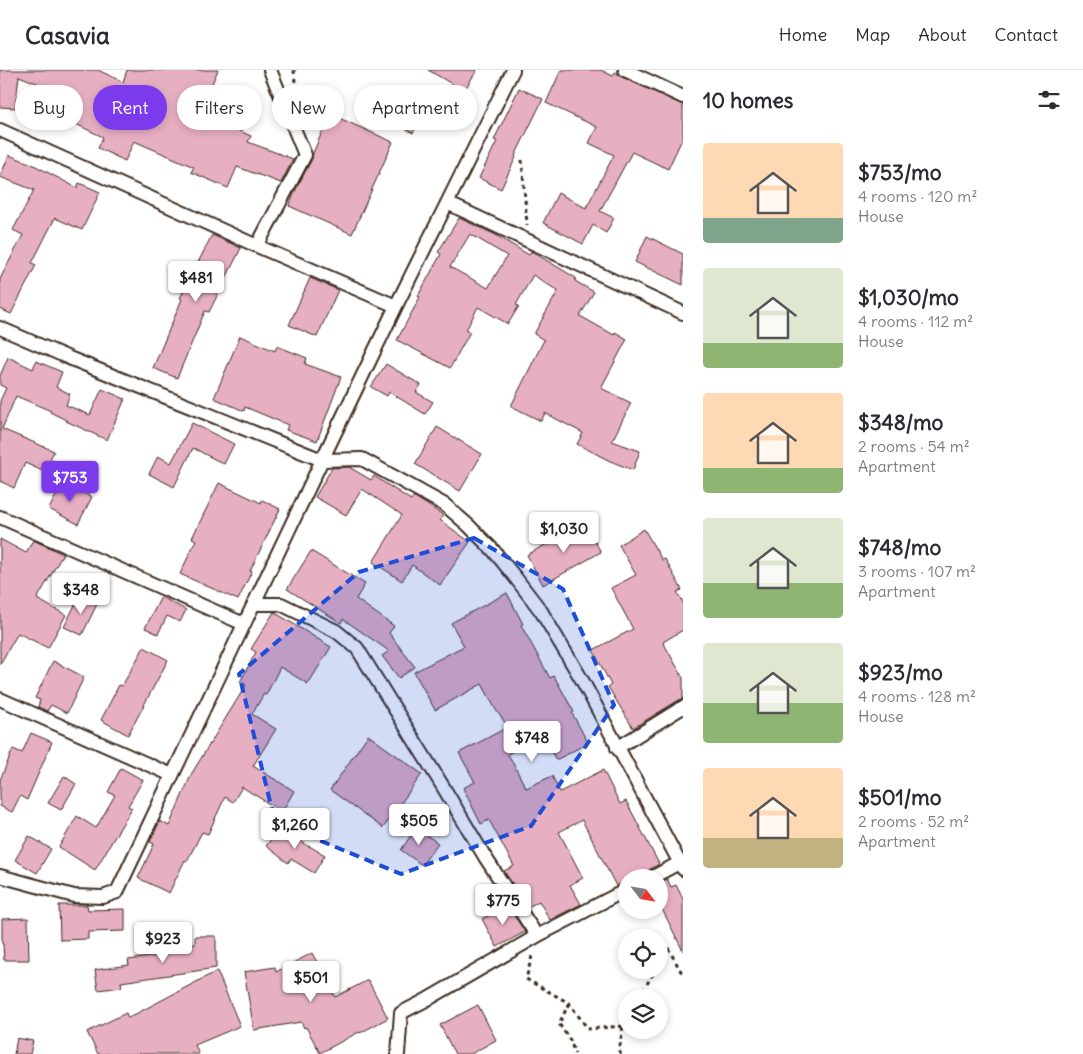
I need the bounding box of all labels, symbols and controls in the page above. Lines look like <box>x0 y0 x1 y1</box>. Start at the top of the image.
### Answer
text: Casavia <box>25 20 110 50</box>
text: Home <box>779 23 827 46</box>
text: Map <box>855 23 890 46</box>
text: About <box>918 23 966 46</box>
text: Contact <box>994 23 1058 46</box>
chip: Buy <box>15 85 83 130</box>
chip: Rent <box>93 85 167 130</box>
chip: Filters <box>177 85 262 130</box>
chip: New <box>272 85 344 130</box>
chip: Apartment <box>354 85 477 130</box>
icon: filters <box>1035 86 1063 114</box>
text: 10 homes <box>703 87 793 114</box>
text: $753/mo <box>858 159 942 186</box>
icon: home <box>743 163 803 223</box>
text: 4 rooms · 120 m² <box>858 186 977 206</box>
text: House <box>858 206 904 226</box>
pin: $481 <box>166 260 226 303</box>
text: $481 <box>179 267 213 287</box>
text: $1,030/mo <box>858 284 959 311</box>
icon: home <box>743 288 803 348</box>
text: 4 rooms · 112 m² <box>858 311 973 331</box>
text: House <box>858 331 904 351</box>
text: $348/mo <box>858 409 943 436</box>
icon: home <box>743 413 803 473</box>
text: 2 rooms · 54 m² <box>858 436 970 456</box>
text: Apartment <box>858 456 936 476</box>
pin: $753 <box>40 460 100 503</box>
text: $753 <box>53 467 88 487</box>
pin: $1,030 <box>523 512 605 554</box>
text: $1,030 <box>540 518 588 538</box>
text: $748/mo <box>858 534 941 561</box>
icon: home <box>743 538 803 598</box>
text: 3 rooms · 107 m² <box>858 561 976 581</box>
pin: $348 <box>51 572 111 615</box>
text: $348 <box>63 579 99 599</box>
text: Apartment <box>858 581 936 601</box>
text: $923/mo <box>858 659 943 686</box>
icon: home <box>743 663 803 723</box>
text: 4 rooms · 128 m² <box>858 686 976 706</box>
text: House <box>858 706 904 726</box>
pin: $748 <box>502 720 562 763</box>
text: $748 <box>515 727 549 747</box>
text: $501/mo <box>858 784 941 811</box>
icon: home <box>743 788 803 848</box>
pin: $505 <box>389 804 449 846</box>
pin: $1,260 <box>254 808 336 850</box>
text: $505 <box>400 810 438 830</box>
text: 2 rooms · 52 m² <box>858 811 969 831</box>
text: $1,260 <box>272 814 318 834</box>
text: Apartment <box>858 831 936 851</box>
north arrow <box>618 869 668 919</box>
map controls <box>618 869 668 1039</box>
pin: $775 <box>473 884 533 926</box>
text: $775 <box>486 890 520 910</box>
pin: $923 <box>133 922 193 964</box>
text: $923 <box>145 928 181 948</box>
button: locate <box>618 929 668 979</box>
pin: $501 <box>281 960 341 1003</box>
text: $501 <box>294 967 328 987</box>
button: layers <box>618 989 668 1039</box>

